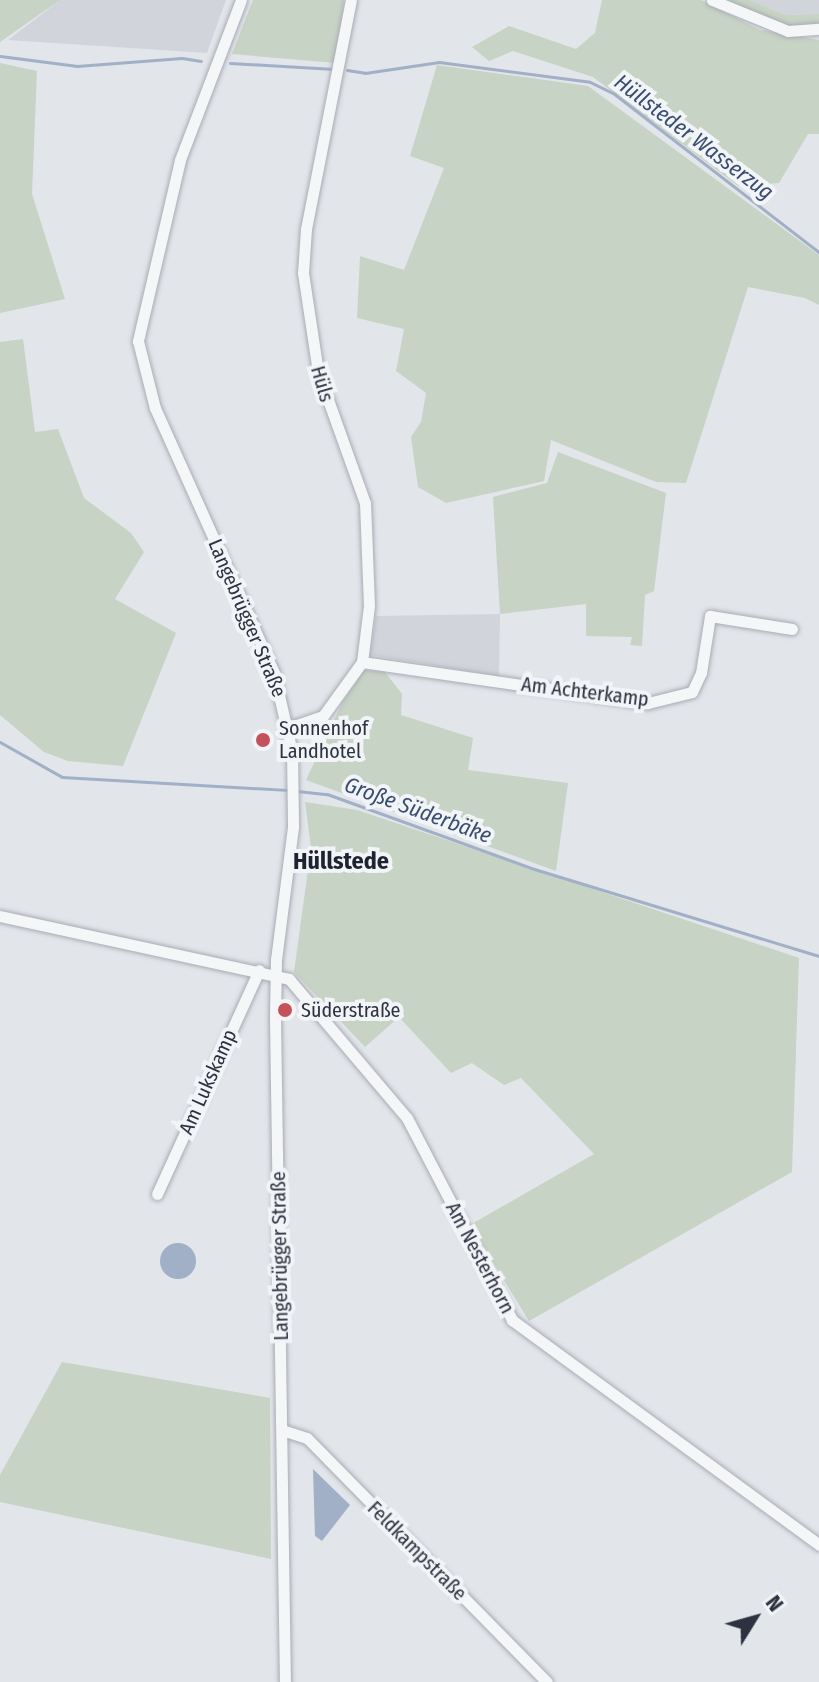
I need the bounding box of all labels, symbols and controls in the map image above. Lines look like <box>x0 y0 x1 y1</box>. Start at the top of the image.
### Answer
water label: Hüllsteder Wasserzug <box>609 69 779 205</box>
street label: Hüls <box>305 363 339 405</box>
street label: Langebrügger Straße <box>203 535 291 701</box>
street label: Am Achterkamp <box>520 672 650 712</box>
place label: Sonnenhof Landhotel <box>279 716 368 763</box>
marker: Sonnenhof Landhotel <box>254 731 272 749</box>
water label: Große Süderbäke <box>341 771 495 849</box>
district label: Hüllstede <box>293 848 389 876</box>
place label: Süderstraße <box>301 998 400 1022</box>
marker: Süderstraße <box>276 1001 294 1019</box>
street label: Am Lukskamp <box>174 1026 242 1138</box>
street label: Langebrügger Straße <box>267 1171 293 1341</box>
street label: Am Nesterhorn <box>441 1198 519 1318</box>
street label: Feldkampstraße <box>362 1496 472 1606</box>
north arrow <box>715 1578 795 1658</box>
text: N <box>760 1590 789 1617</box>

